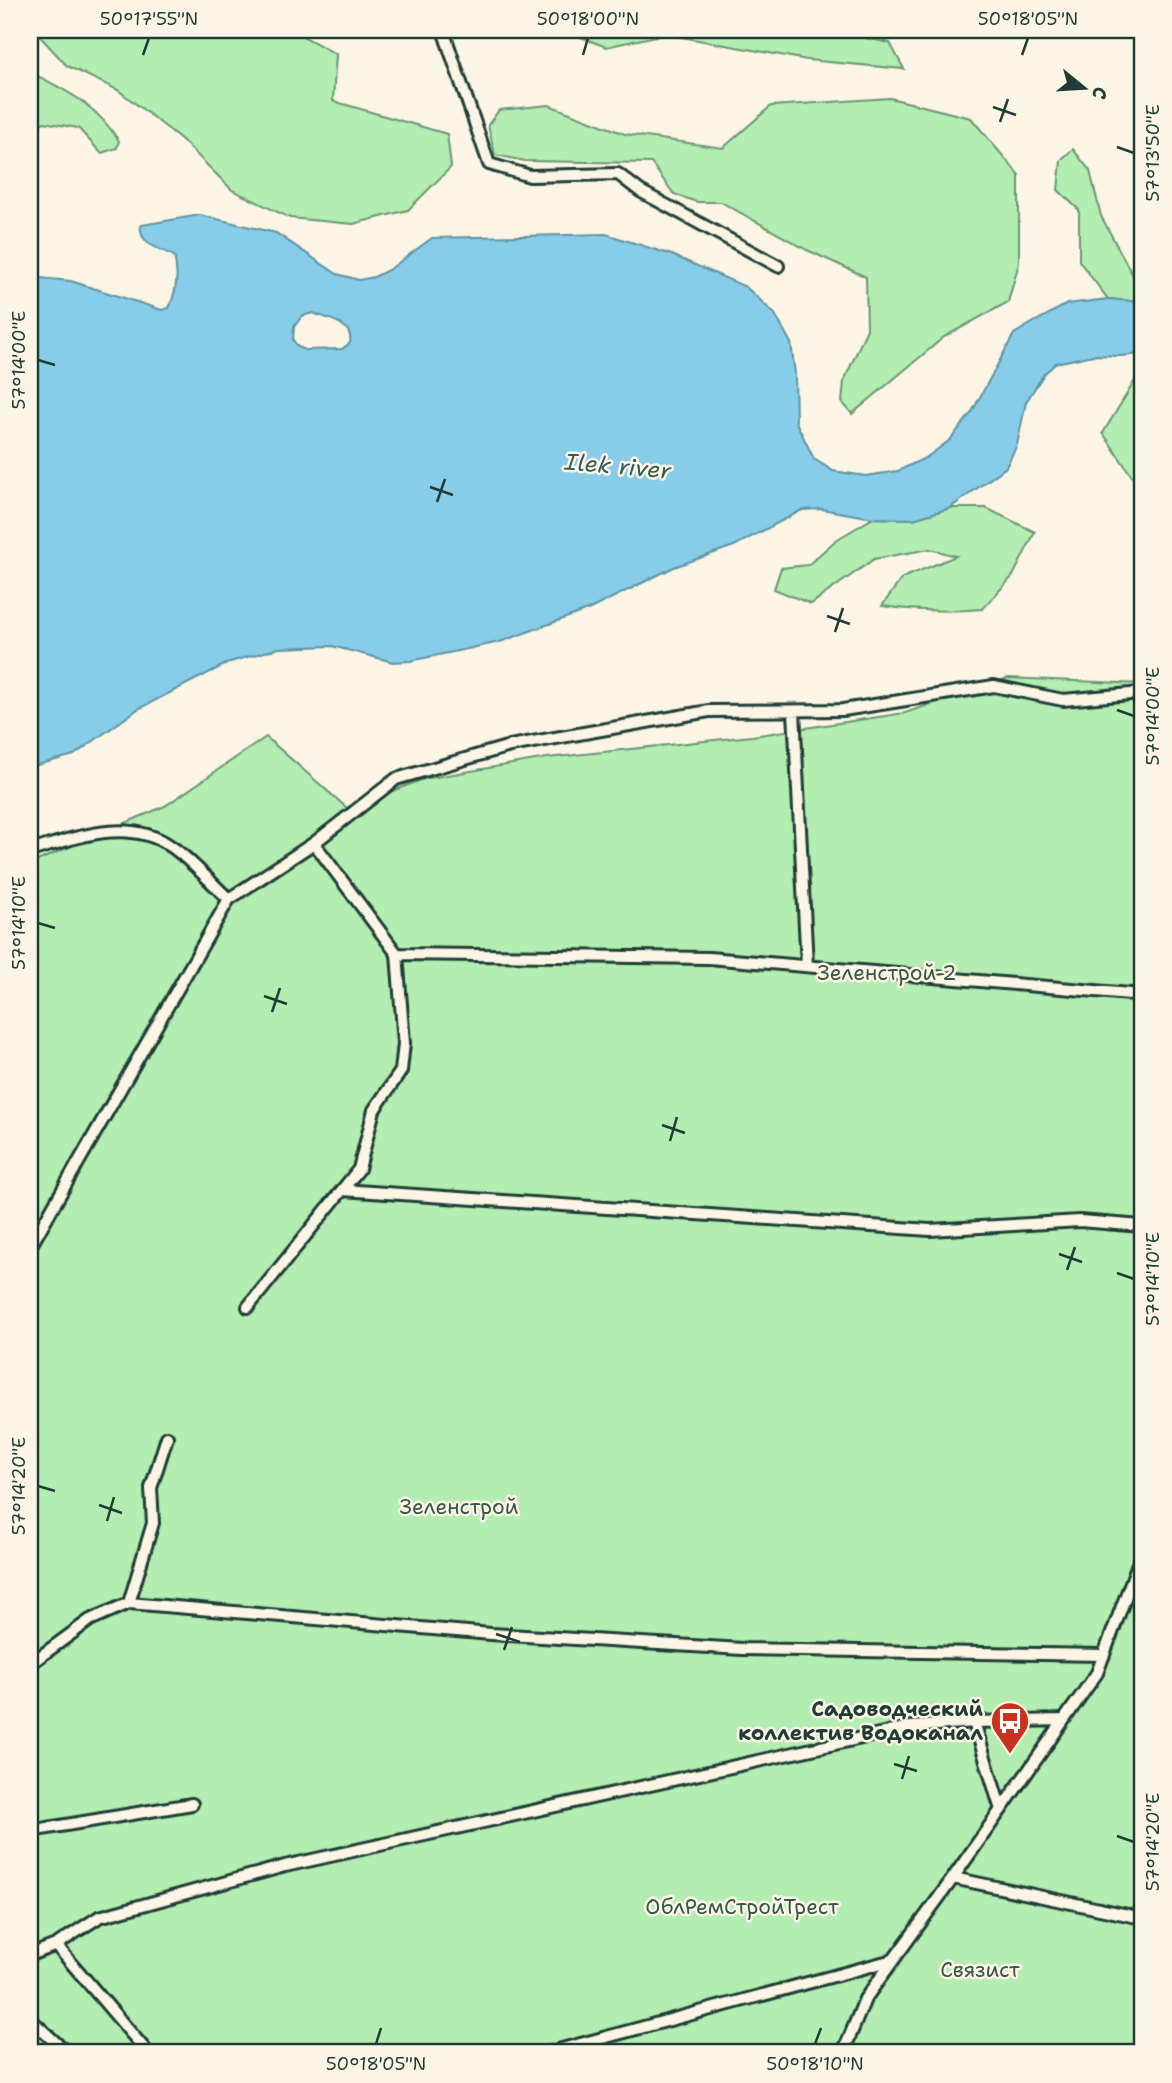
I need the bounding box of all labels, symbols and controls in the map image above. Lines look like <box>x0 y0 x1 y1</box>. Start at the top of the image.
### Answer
text: 50°17'55"N <box>100 7 198 31</box>
text: 50°18'00"N <box>537 7 639 31</box>
text: 50°18'05"N <box>978 7 1078 31</box>
north arrow <box>1050 52 1120 122</box>
text: С <box>1086 84 1113 103</box>
text: 57°13'50"E <box>1141 104 1165 202</box>
text: 57°14'00"E <box>7 311 31 409</box>
water label: Ilek river <box>563 446 674 486</box>
text: 57°14'00"E <box>1141 667 1165 765</box>
text: 57°14'10"E <box>7 876 31 970</box>
park label: Зеленстрой-2 <box>817 959 957 987</box>
text: 57°14'10"E <box>1141 1232 1165 1326</box>
text: 57°14'20"E <box>7 1437 31 1535</box>
park label: Зеленстрой <box>400 1493 519 1521</box>
place label: Садоводческий коллектив Водоканал <box>738 1695 983 1747</box>
bus stop icon: Садоводческий коллектив Водоканал <box>989 1700 1031 1755</box>
text: 57°14'20"E <box>1141 1793 1165 1891</box>
park label: ОблРемСтройТрест <box>645 1893 839 1921</box>
park label: Связист <box>940 1956 1020 1984</box>
text: 50°18'05"N <box>326 2052 426 2076</box>
text: 50°18'10"N <box>766 2052 864 2076</box>

